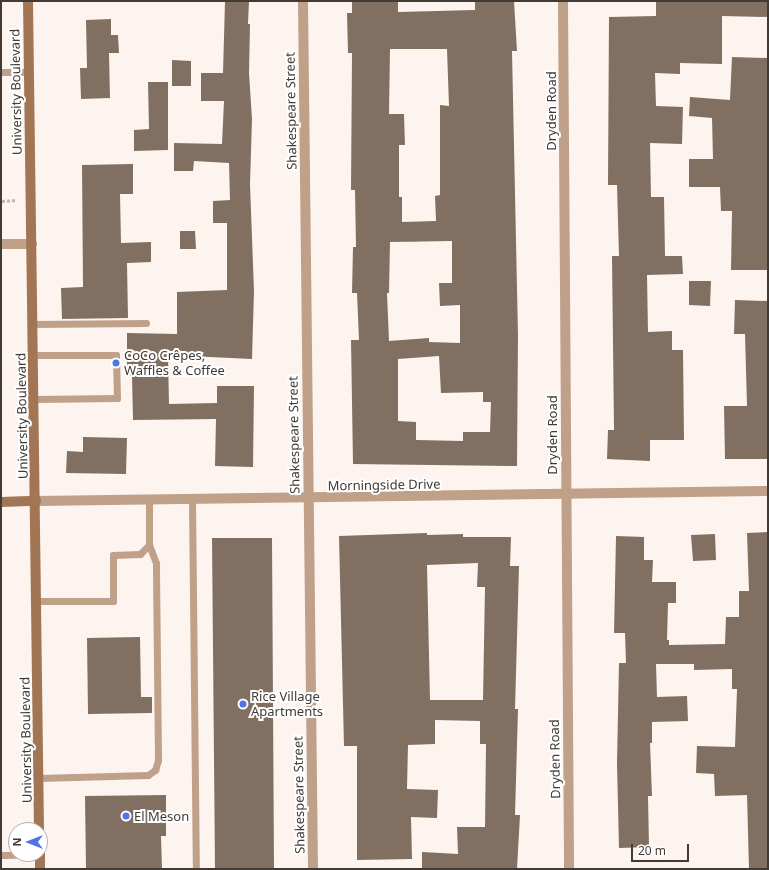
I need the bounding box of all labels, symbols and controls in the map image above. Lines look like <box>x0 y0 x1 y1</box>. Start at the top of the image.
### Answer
street label: University Boulevard <box>7 29 25 155</box>
street label: Shakespeare Street <box>282 52 300 170</box>
street label: Dryden Road <box>543 71 559 151</box>
place label: CoCo Crêpes, Waffles & Coffee <box>124 348 225 379</box>
street label: University Boulevard <box>13 353 31 479</box>
marker: CoCo Crêpes, Waffles & Coffee <box>111 358 121 368</box>
street label: Shakespeare Street <box>285 376 303 494</box>
street label: Dryden Road <box>544 395 560 475</box>
street label: Morningside Drive <box>327 476 441 494</box>
street label: University Boulevard <box>17 677 35 803</box>
place label: Rice Village Apartments <box>251 689 323 720</box>
marker: Rice Village Apartments <box>238 699 248 709</box>
street label: Dryden Road <box>547 719 563 799</box>
street label: Shakespeare Street <box>290 736 308 854</box>
place label: El Meson <box>134 808 189 824</box>
marker: El Meson <box>121 811 131 821</box>
north arrow <box>8 822 48 862</box>
scale bar <box>633 836 691 862</box>
text: N <box>9 838 24 846</box>
text: 20 m <box>638 842 666 859</box>

